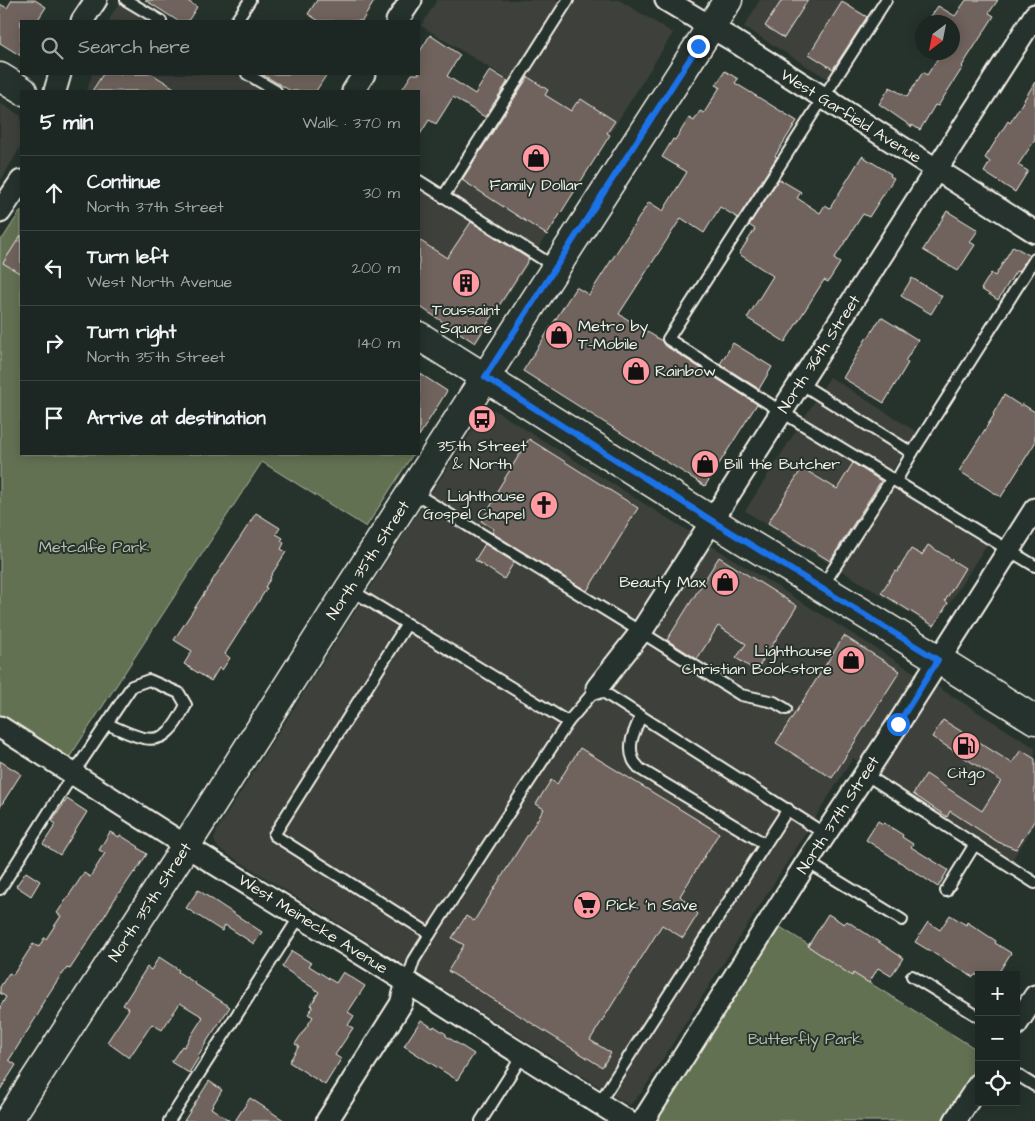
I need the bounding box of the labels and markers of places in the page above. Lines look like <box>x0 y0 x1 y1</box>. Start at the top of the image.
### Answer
shop icon: Family Dollar <box>521 143 551 173</box>
place label: Family Dollar <box>489 174 583 197</box>
building icon: Toussaint Square <box>451 268 481 298</box>
place label: Toussaint Square <box>432 299 501 339</box>
place label: Metro by T-Mobile <box>578 315 649 355</box>
shop icon: Metro by T-Mobile <box>544 320 574 350</box>
shop icon: Rainbow <box>621 356 651 386</box>
place label: Rainbow <box>655 360 716 382</box>
bus stop icon: 35th Street & North <box>467 404 497 434</box>
place label: 35th Street & North <box>437 435 527 475</box>
shop icon: Bill the Butcher <box>690 449 720 479</box>
place label: Bill the Butcher <box>724 453 840 475</box>
place label: Lighthouse Gospel Chapel <box>423 485 525 525</box>
church icon: Lighthouse Gospel Chapel <box>529 490 559 520</box>
shop icon: Beauty Max <box>710 567 740 597</box>
place label: Beauty Max <box>619 571 706 594</box>
place label: Lighthouse Christian Bookstore <box>682 640 832 680</box>
shop icon: Lighthouse Christian Bookstore <box>836 645 866 675</box>
fuel station icon: Citgo <box>951 731 981 761</box>
place label: Citgo <box>947 762 985 785</box>
supermarket icon: Pick 'n Save <box>572 890 602 920</box>
place label: Pick 'n Save <box>606 894 698 916</box>

